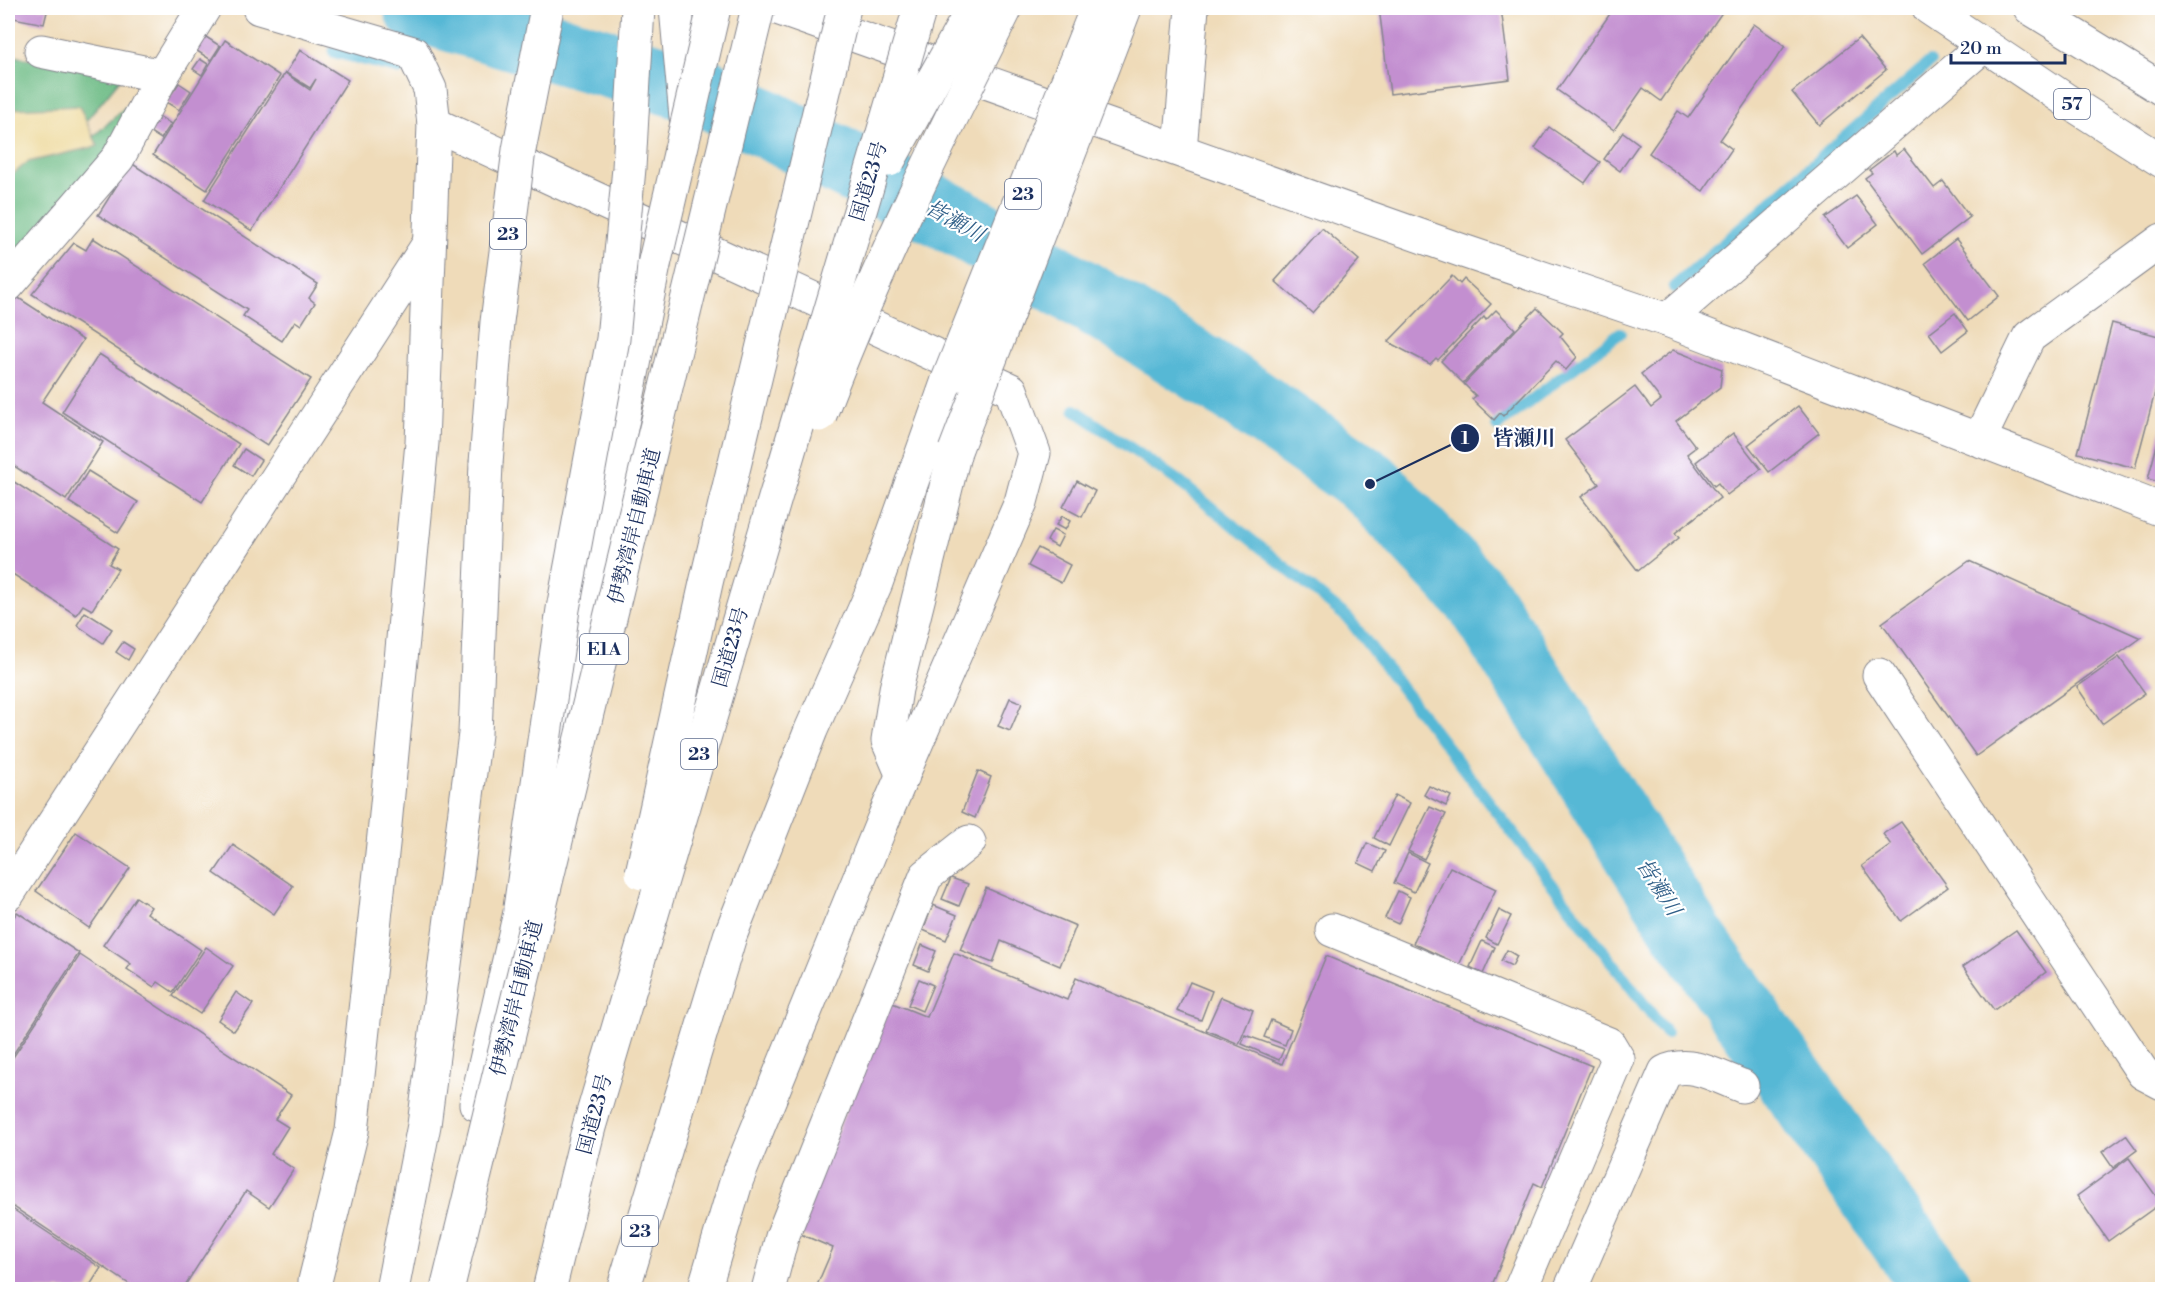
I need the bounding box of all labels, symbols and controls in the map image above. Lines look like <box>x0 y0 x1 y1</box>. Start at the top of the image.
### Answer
scale bar <box>1951 27 2065 65</box>
text: 20 m <box>1960 37 2002 60</box>
road number: 57 <box>2054 89 2090 119</box>
street label: 国道23号 <box>845 138 893 225</box>
road number: 23 <box>1005 179 1041 209</box>
water label: 皆瀬川 <box>921 195 990 249</box>
road number: 23 <box>490 219 526 249</box>
callout: 皆瀬川 <box>1450 418 1567 457</box>
text: 皆瀬川 <box>1493 426 1556 452</box>
text: 1 <box>1461 427 1470 450</box>
street label: 伊勢湾岸自動車道 <box>604 446 667 607</box>
street label: 国道23号 <box>708 604 755 690</box>
road number: E1A <box>580 634 628 664</box>
road number: 23 <box>681 739 717 769</box>
water label: 皆瀬川 <box>1630 854 1687 923</box>
street label: 伊勢湾岸自動車道 <box>486 918 549 1079</box>
street label: 国道23号 <box>573 1071 618 1157</box>
road number: 23 <box>622 1216 658 1246</box>

